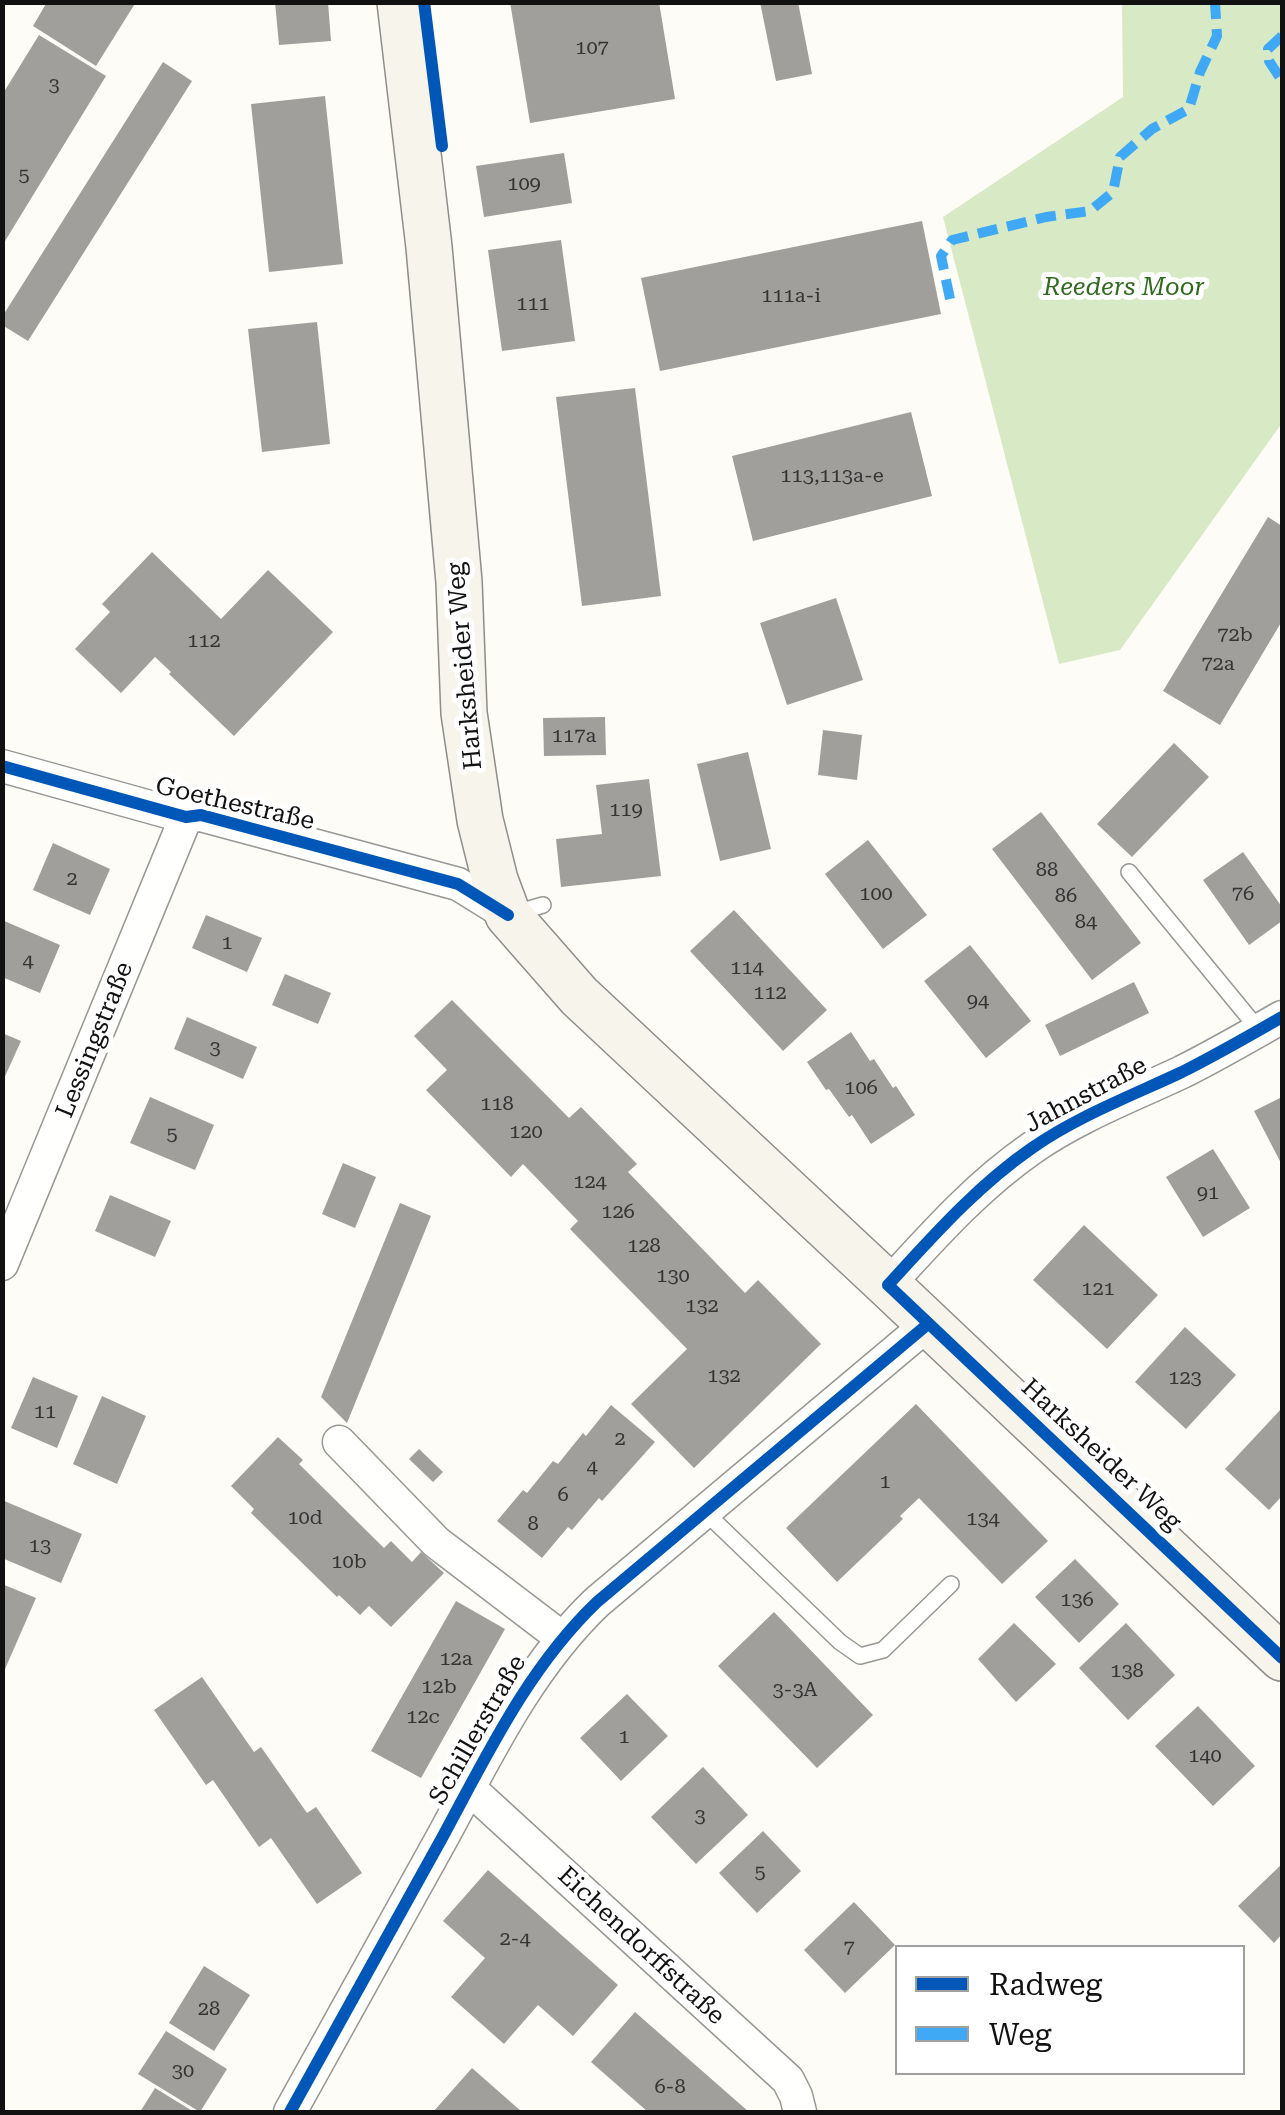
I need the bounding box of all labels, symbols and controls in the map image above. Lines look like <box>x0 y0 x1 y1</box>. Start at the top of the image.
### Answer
house number: 107 <box>575 36 609 60</box>
house number: 3 <box>48 73 60 97</box>
house number: 5 <box>18 163 30 187</box>
house number: 109 <box>507 172 541 196</box>
park label: Reeders Moor <box>1043 273 1205 303</box>
house number: 111a-i <box>761 284 821 308</box>
house number: 111 <box>516 292 550 316</box>
house number: 113,113a-e <box>780 464 884 488</box>
street label: Harksheider Weg <box>441 561 489 771</box>
house number: 72b <box>1217 623 1253 647</box>
house number: 112 <box>187 629 221 653</box>
house number: 72a <box>1201 652 1235 676</box>
house number: 117a <box>552 724 596 748</box>
street label: Goethestraße <box>153 771 317 837</box>
house number: 119 <box>609 798 643 822</box>
house number: 88 <box>1036 858 1058 882</box>
house number: 2 <box>66 867 78 891</box>
house number: 100 <box>859 882 893 906</box>
house number: 76 <box>1232 882 1254 906</box>
house number: 86 <box>1055 884 1077 908</box>
house number: 84 <box>1075 910 1097 934</box>
house number: 1 <box>221 931 233 955</box>
house number: 4 <box>22 949 34 973</box>
house number: 114 <box>730 956 764 980</box>
street label: Lessingstraße <box>50 958 140 1122</box>
house number: 112 <box>753 981 787 1005</box>
house number: 94 <box>967 989 989 1013</box>
house number: 3 <box>209 1036 221 1060</box>
street label: Jahnstraße <box>1020 1050 1152 1140</box>
house number: 106 <box>844 1076 878 1100</box>
house number: 118 <box>480 1092 514 1116</box>
house number: 120 <box>509 1120 543 1144</box>
house number: 5 <box>166 1122 178 1146</box>
house number: 124 <box>573 1170 607 1194</box>
house number: 91 <box>1197 1181 1219 1205</box>
house number: 126 <box>601 1200 635 1224</box>
house number: 128 <box>627 1234 661 1258</box>
house number: 130 <box>656 1264 690 1288</box>
house number: 121 <box>1081 1277 1115 1301</box>
house number: 132 <box>685 1294 719 1318</box>
house number: 132 <box>707 1364 741 1388</box>
house number: 123 <box>1168 1366 1202 1390</box>
street label: Harksheider Weg <box>1015 1373 1187 1537</box>
house number: 11 <box>34 1400 56 1424</box>
house number: 2 <box>614 1427 626 1451</box>
house number: 4 <box>586 1455 598 1479</box>
house number: 1 <box>879 1470 891 1494</box>
house number: 6 <box>557 1483 569 1507</box>
house number: 10d <box>287 1506 323 1530</box>
house number: 134 <box>966 1507 1000 1531</box>
house number: 8 <box>527 1512 539 1536</box>
house number: 13 <box>29 1534 51 1558</box>
house number: 10b <box>331 1550 367 1574</box>
house number: 136 <box>1060 1588 1094 1612</box>
house number: 12a <box>439 1647 473 1671</box>
street label: Schillerstraße <box>423 1650 533 1810</box>
house number: 138 <box>1110 1659 1144 1683</box>
house number: 12b <box>421 1675 457 1699</box>
house number: 3-3A <box>772 1678 818 1702</box>
house number: 12c <box>406 1705 440 1729</box>
house number: 1 <box>618 1725 630 1749</box>
house number: 140 <box>1188 1744 1222 1768</box>
house number: 3 <box>694 1804 706 1828</box>
house number: 5 <box>754 1860 766 1884</box>
street label: Eichendorffstraße <box>551 1861 731 2031</box>
house number: 2-4 <box>499 1927 531 1951</box>
house number: 7 <box>843 1936 855 1960</box>
legend <box>895 1945 1245 2075</box>
text: Radweg <box>989 1967 1102 2002</box>
house number: 28 <box>198 1997 220 2021</box>
text: Weg <box>989 2017 1052 2052</box>
house number: 30 <box>172 2059 194 2083</box>
house number: 6-8 <box>654 2075 686 2099</box>

